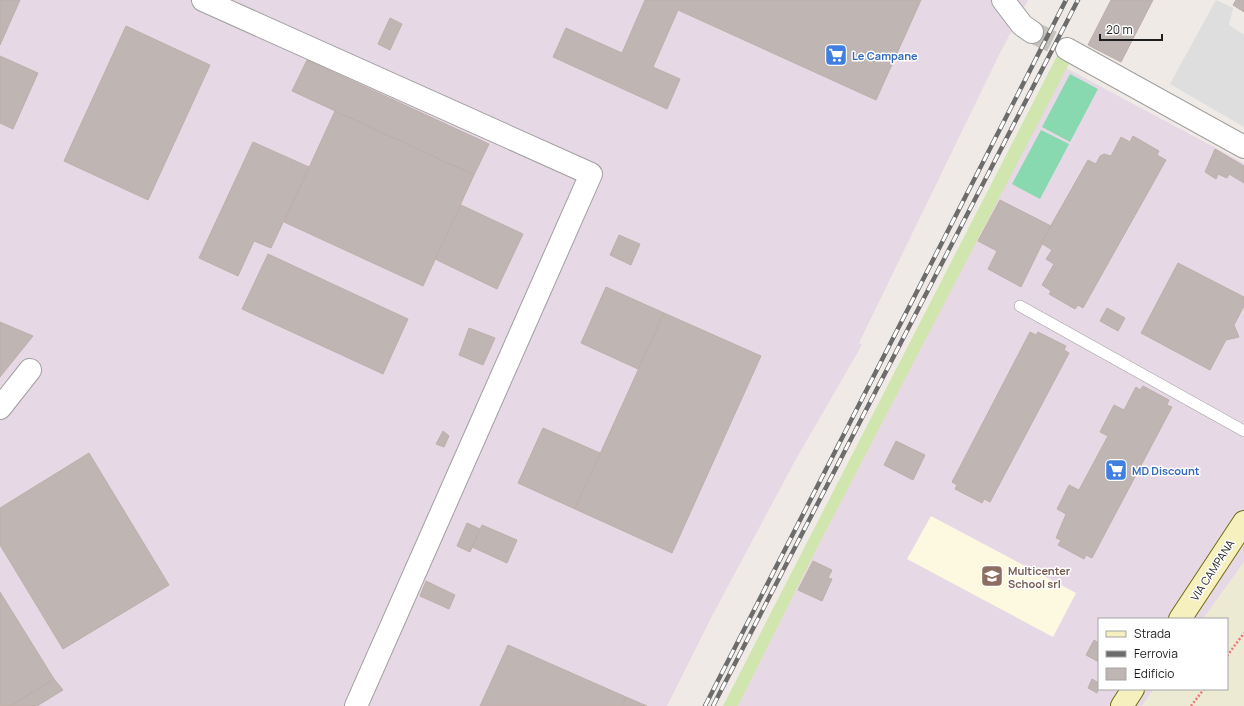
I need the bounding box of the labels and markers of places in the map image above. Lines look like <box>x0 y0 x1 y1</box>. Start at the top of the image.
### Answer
supermarket icon: Le Campane <box>823 42 849 68</box>
place label: Le Campane <box>852 48 918 63</box>
supermarket icon: MD Discount <box>1103 457 1129 483</box>
place label: MD Discount <box>1132 463 1200 478</box>
school or university icon: Multicenter School srl <box>979 563 1005 589</box>
place label: Multicenter School srl <box>1008 563 1071 591</box>

